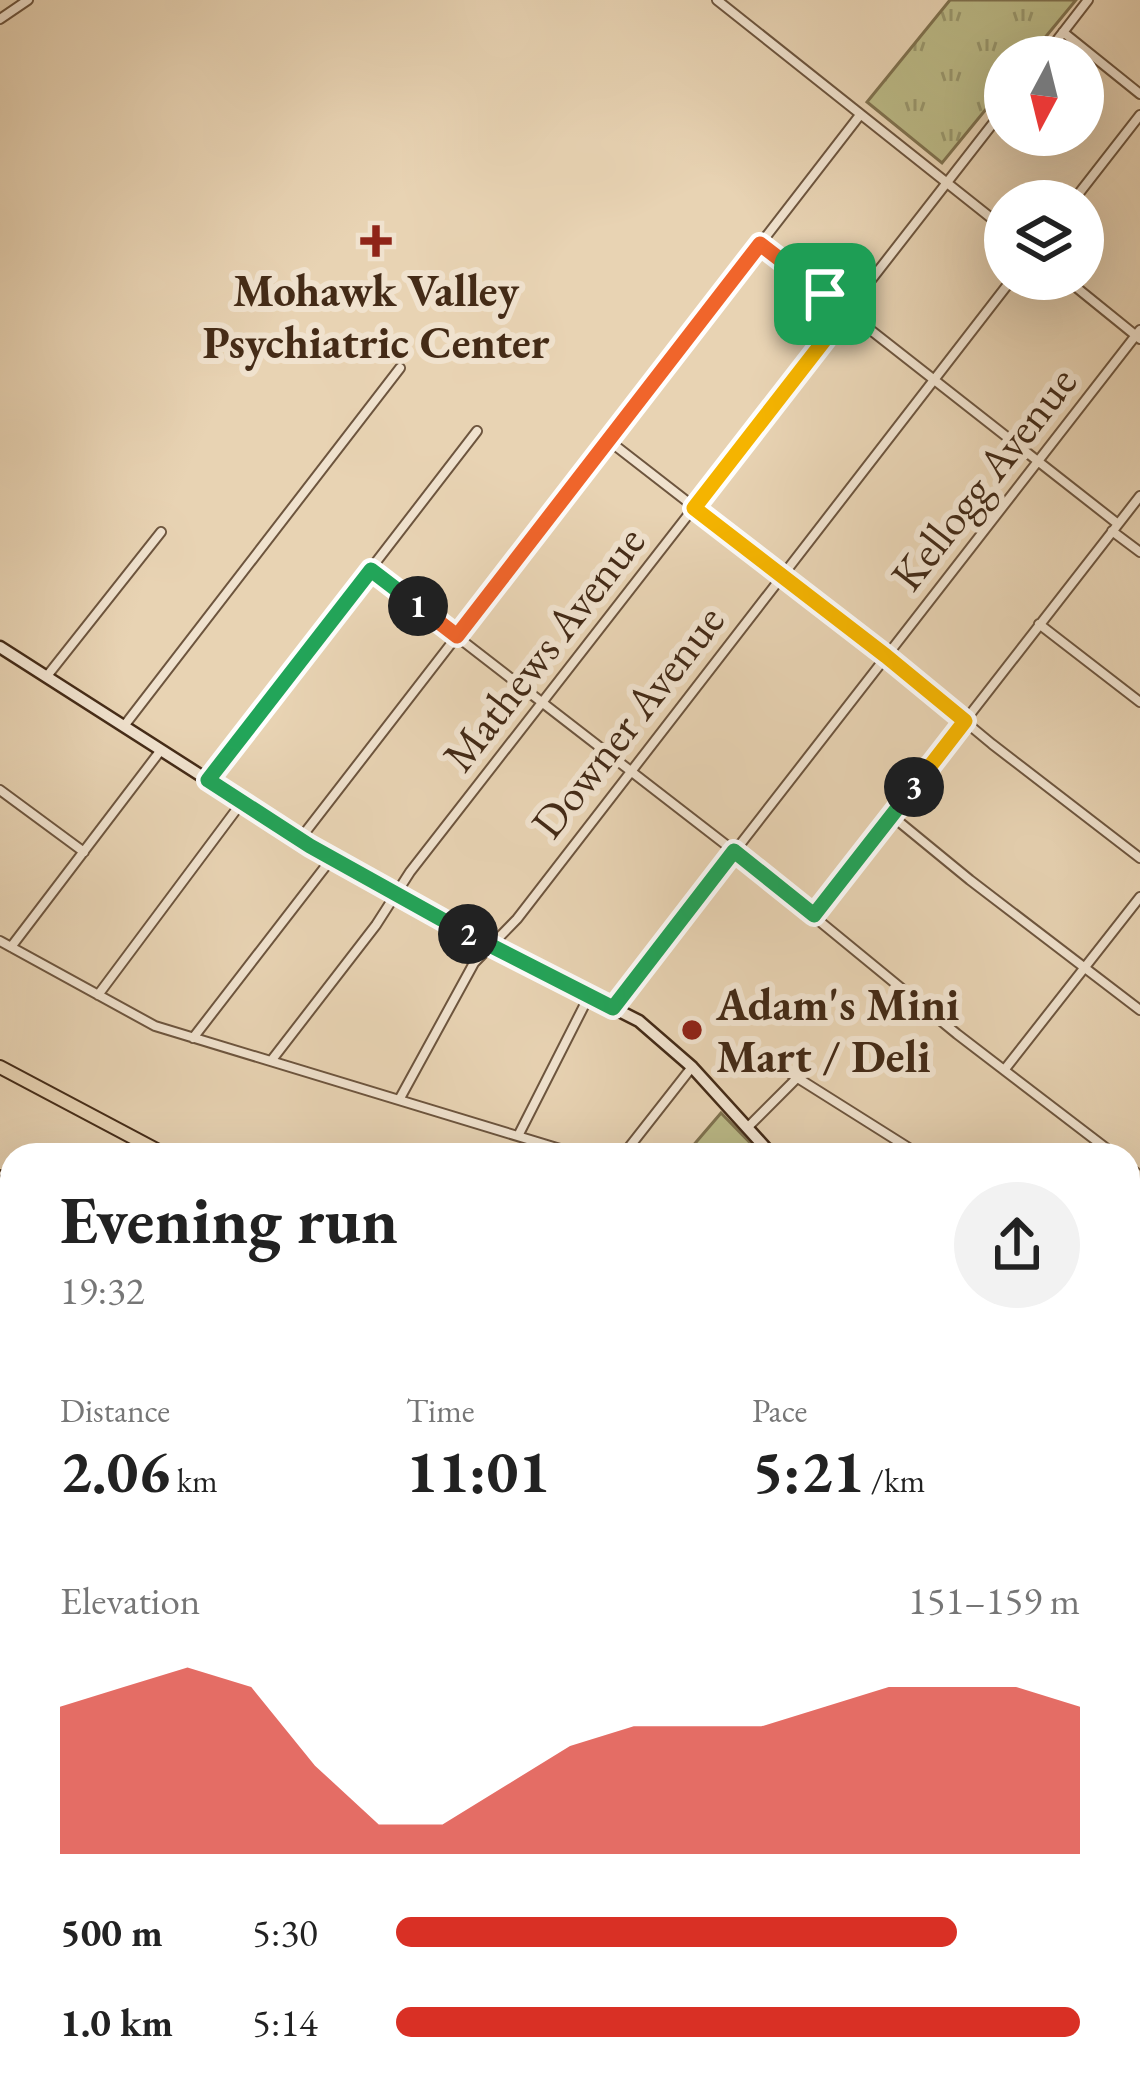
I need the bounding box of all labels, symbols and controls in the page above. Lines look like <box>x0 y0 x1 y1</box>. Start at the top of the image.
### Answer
north arrow <box>984 36 1104 156</box>
map controls <box>984 36 1104 300</box>
button: layers <box>984 180 1104 300</box>
marker: Mohawk Valley Psychiatric Center <box>360 225 392 257</box>
pin <box>774 243 876 345</box>
place label: Mohawk Valley Psychiatric Center <box>203 261 550 371</box>
icon: arrive <box>792 261 858 327</box>
street label: Kellogg Avenue <box>877 354 1089 602</box>
street label: Mathews Avenue <box>429 514 657 782</box>
pin: 1 <box>388 576 448 636</box>
text: 1 <box>409 584 427 627</box>
street label: Downer Avenue <box>518 592 736 850</box>
pin: 3 <box>884 757 944 817</box>
text: 3 <box>905 765 923 808</box>
pin: 2 <box>438 904 498 964</box>
text: 2 <box>459 912 477 955</box>
place label: Adam's Mini Mart / Deli <box>715 975 959 1085</box>
marker: Adam's Mini Mart / Deli <box>679 1017 705 1043</box>
text: Evening run <box>60 1177 398 1263</box>
button: share <box>954 1182 1080 1308</box>
text: 19:32 <box>60 1265 145 1316</box>
text: Distance <box>60 1389 170 1432</box>
text: Time <box>406 1389 475 1432</box>
text: Pace <box>752 1389 807 1432</box>
text: 2.06 <box>60 1432 170 1510</box>
text: 11:01 <box>406 1432 550 1510</box>
text: 5:21 <box>752 1432 864 1510</box>
text: km <box>170 1459 218 1502</box>
text: /km <box>864 1459 925 1502</box>
text: Elevation <box>60 1575 200 1626</box>
text: 151–159 m <box>908 1575 1080 1626</box>
text: 500 m <box>60 1907 163 1958</box>
text: 5:30 <box>252 1907 318 1958</box>
text: 1.0 km <box>60 1997 173 2048</box>
text: 5:14 <box>252 1997 318 2048</box>

